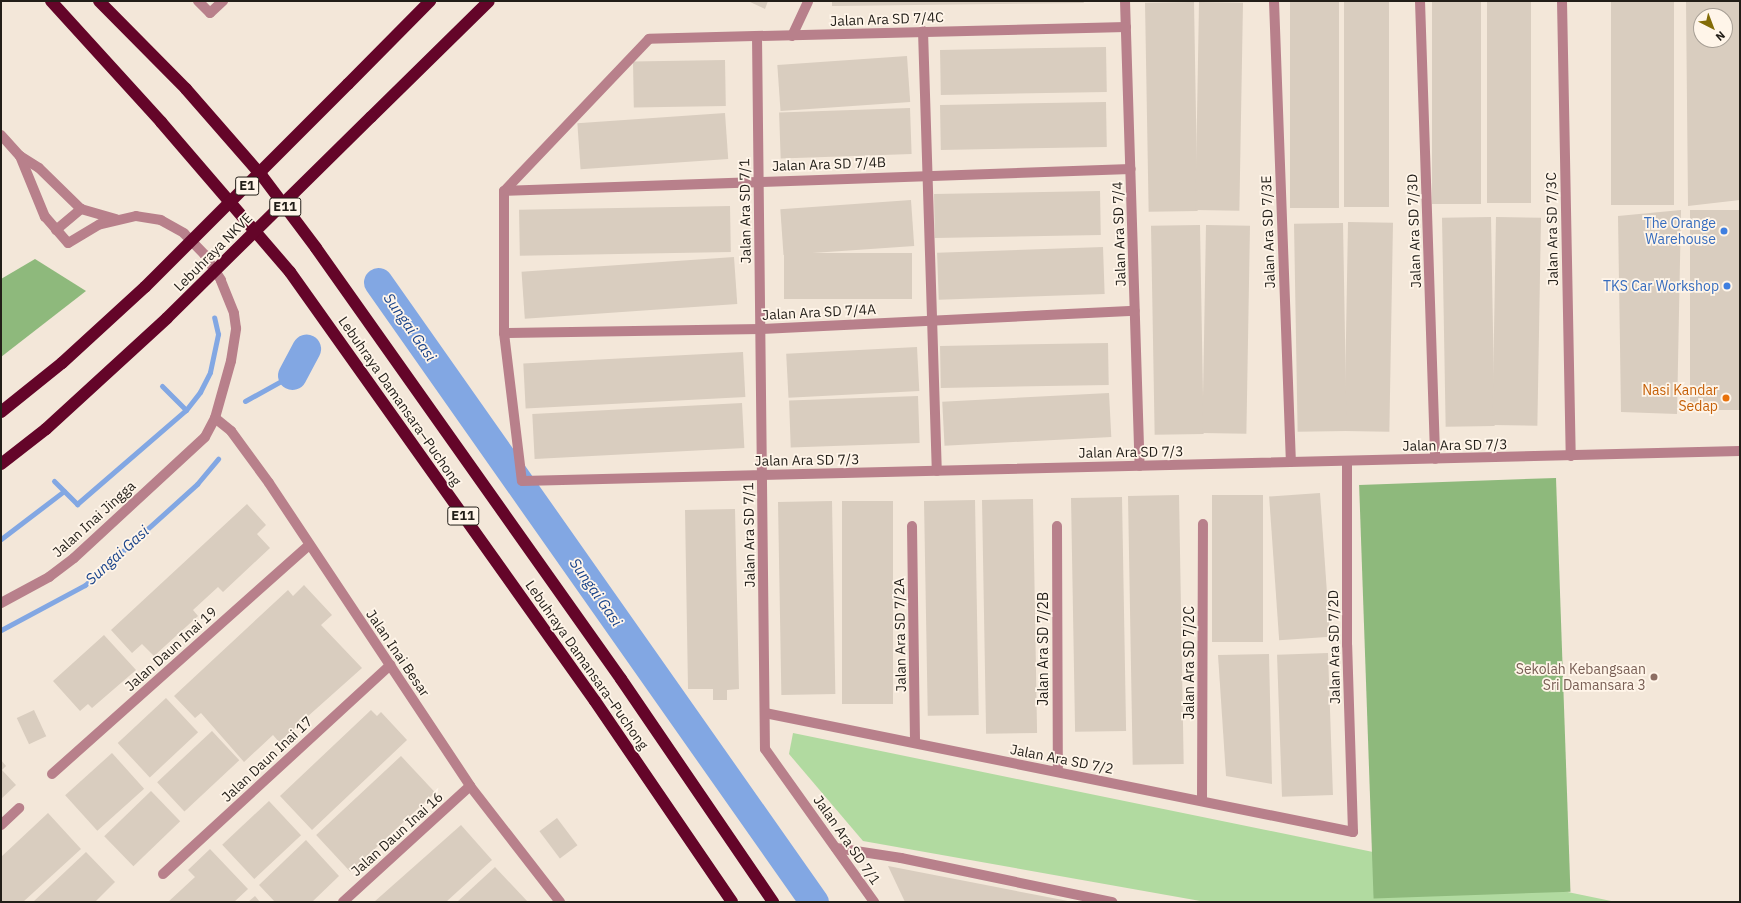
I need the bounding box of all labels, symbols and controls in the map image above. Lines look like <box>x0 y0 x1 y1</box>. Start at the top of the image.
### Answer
north arrow <box>1693 8 1733 48</box>
street label: Jalan Ara SD 7/4C <box>830 9 944 29</box>
text: N <box>1713 28 1728 44</box>
street label: Jalan Ara SD 7/4B <box>772 154 886 174</box>
street label: Jalan Ara SD 7/1 <box>736 158 754 264</box>
street label: Jalan Ara SD 7/3C <box>1543 172 1561 286</box>
street label: Jalan Ara SD 7/3D <box>1404 174 1424 288</box>
road number: E1 <box>235 175 259 197</box>
street label: Jalan Ara SD 7/3E <box>1258 175 1278 289</box>
street label: Jalan Ara SD 7/4 <box>1109 181 1129 287</box>
road number: E11 <box>269 196 301 218</box>
street label: Lebuhraya NKVE <box>170 209 256 295</box>
place label: The Orange Warehouse <box>1644 215 1716 248</box>
marker: The Orange Warehouse <box>1719 226 1729 236</box>
place label: TKS Car Workshop <box>1603 278 1719 294</box>
marker: TKS Car Workshop <box>1722 281 1732 291</box>
water label: Sungai Gasi <box>380 289 440 365</box>
street label: Jalan Ara SD 7/4A <box>762 301 876 323</box>
street label: Lebuhraya Damansara–Puchong <box>335 313 465 489</box>
place label: Nasi Kandar Sedap <box>1642 382 1718 414</box>
marker: Nasi Kandar Sedap <box>1721 393 1731 403</box>
street label: Jalan Ara SD 7/3 <box>1402 436 1508 454</box>
street label: Jalan Ara SD 7/3 <box>1078 443 1184 461</box>
street label: Jalan Ara SD 7/3 <box>754 451 860 469</box>
street label: Jalan Inai Jingga <box>49 477 139 561</box>
street label: Jalan Ara SD 7/1 <box>740 482 758 588</box>
road number: E11 <box>447 505 479 527</box>
water label: Sungai Gasi <box>82 522 152 588</box>
water label: Sungai Gasi <box>566 554 626 630</box>
street label: Lebuhraya Damansara–Puchong <box>522 577 652 753</box>
street label: Jalan Ara SD 7/2A <box>891 578 909 692</box>
street label: Jalan Ara SD 7/2D <box>1325 590 1343 704</box>
street label: Jalan Ara SD 7/2B <box>1035 592 1051 706</box>
street label: Jalan Daun Inai 19 <box>122 603 220 695</box>
street label: Jalan Inai Besar <box>363 606 433 700</box>
street label: Jalan Ara SD 7/2C <box>1181 606 1197 720</box>
place label: Sekolah Kebangsaan Sri Damansara 3 <box>1516 661 1646 694</box>
marker: Sekolah Kebangsaan Sri Damansara 3 <box>1649 672 1659 682</box>
street label: Jalan Daun Inai 17 <box>218 713 316 805</box>
street label: Jalan Ara SD 7/2 <box>1009 741 1115 777</box>
street label: Jalan Daun Inai 16 <box>348 788 446 880</box>
street label: Jalan Ara SD 7/1 <box>810 792 884 888</box>

